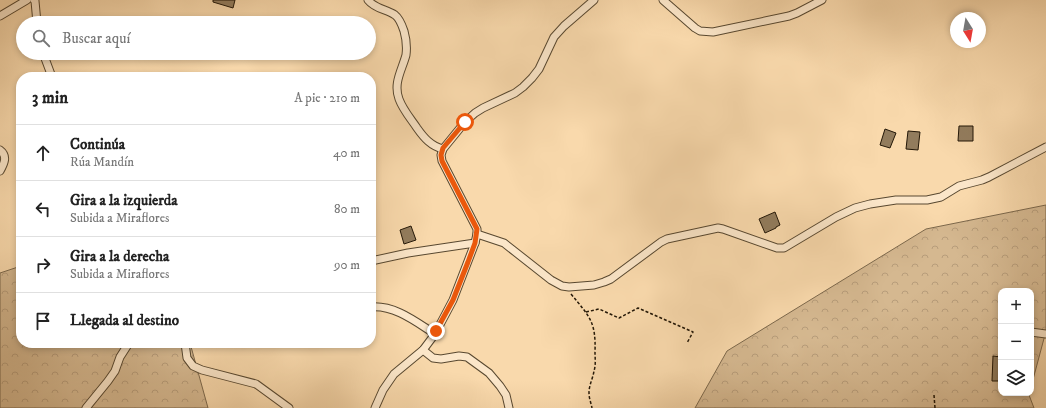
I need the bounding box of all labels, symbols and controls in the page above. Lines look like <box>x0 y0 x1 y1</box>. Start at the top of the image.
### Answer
north arrow <box>950 12 986 48</box>
search box <box>16 16 376 60</box>
icon: search <box>30 27 52 49</box>
text: Buscar aquí <box>62 29 130 48</box>
text: 3 min <box>32 87 68 109</box>
text: A pie · 210 m <box>294 90 360 106</box>
route start <box>456 113 474 131</box>
text: Continúa <box>70 135 125 154</box>
icon: ahead <box>32 142 54 164</box>
text: 40 m <box>333 145 360 161</box>
text: Rúa Mandín <box>70 154 134 170</box>
text: Gira a la izquierda <box>70 191 178 210</box>
icon: left <box>32 198 54 220</box>
text: 80 m <box>334 201 360 217</box>
text: Subida a Miraflores <box>70 210 169 226</box>
text: Gira a la derecha <box>70 247 169 266</box>
icon: right <box>32 254 54 276</box>
text: 90 m <box>334 257 360 273</box>
text: Subida a Miraflores <box>70 266 169 282</box>
map controls <box>998 288 1034 396</box>
button: + <box>998 288 1034 324</box>
icon: arrive <box>32 310 54 332</box>
text: Llegada al destino <box>70 311 179 330</box>
route end <box>427 322 445 340</box>
button: − <box>998 324 1034 360</box>
button: layers <box>998 360 1034 396</box>

